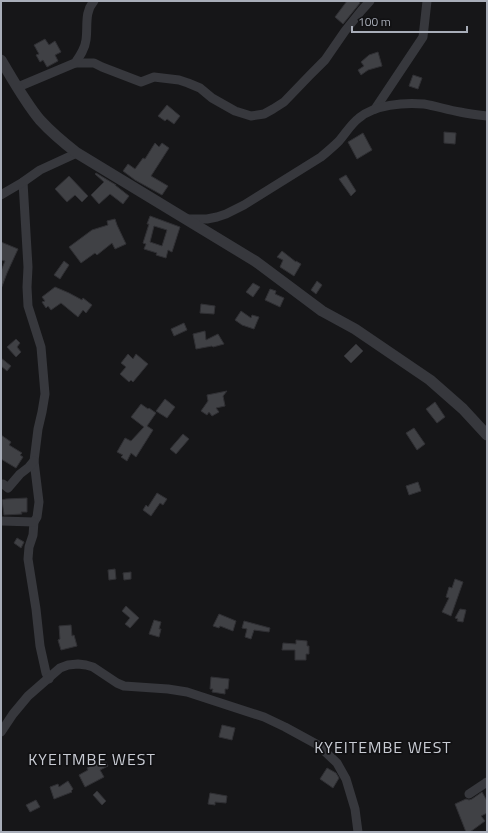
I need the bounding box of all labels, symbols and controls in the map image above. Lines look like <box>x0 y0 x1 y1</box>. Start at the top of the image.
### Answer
scale bar <box>352 8 467 34</box>
text: 100 m <box>358 12 391 31</box>
district label: KYEITEMBE WEST <box>314 735 452 759</box>
district label: KYEITMBE WEST <box>28 747 156 771</box>

